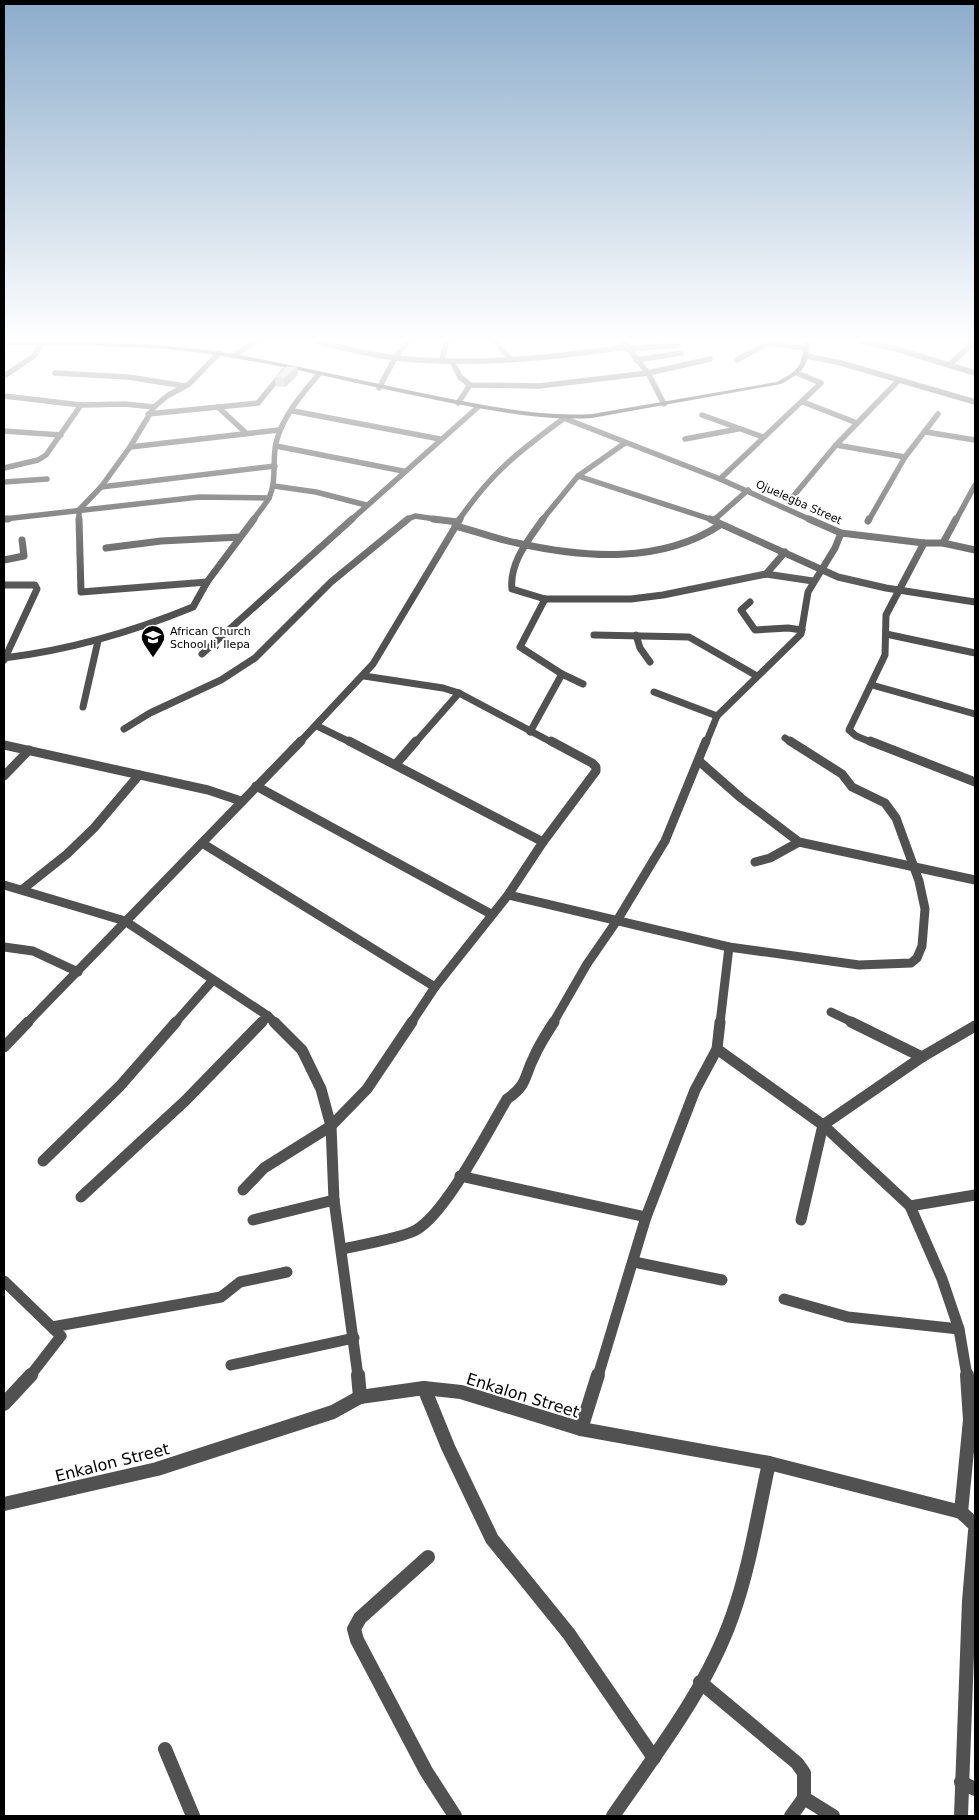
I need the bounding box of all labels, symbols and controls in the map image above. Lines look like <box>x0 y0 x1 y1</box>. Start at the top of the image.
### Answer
street label: Ojuelegba Street <box>754 478 845 528</box>
school or university icon: African Church School Ii, Ilepa <box>140 624 166 658</box>
place label: African Church School Ii, Ilepa <box>170 625 251 651</box>
street label: Enkalon Street <box>464 1369 582 1422</box>
street label: Enkalon Street <box>53 1439 171 1486</box>

